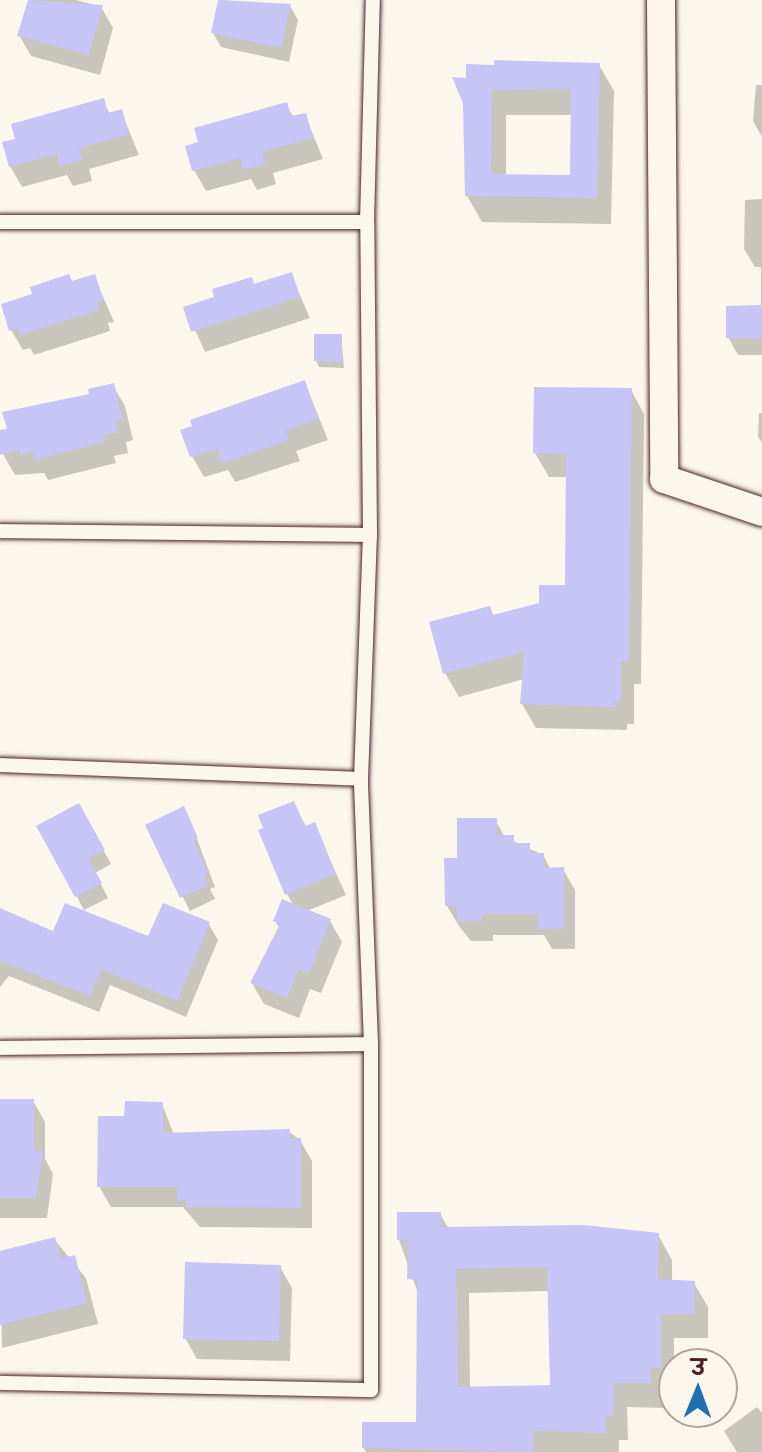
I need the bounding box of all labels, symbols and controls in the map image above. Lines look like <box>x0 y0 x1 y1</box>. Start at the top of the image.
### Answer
north arrow <box>658 1348 738 1428</box>
text: उ <box>691 1349 706 1382</box>

